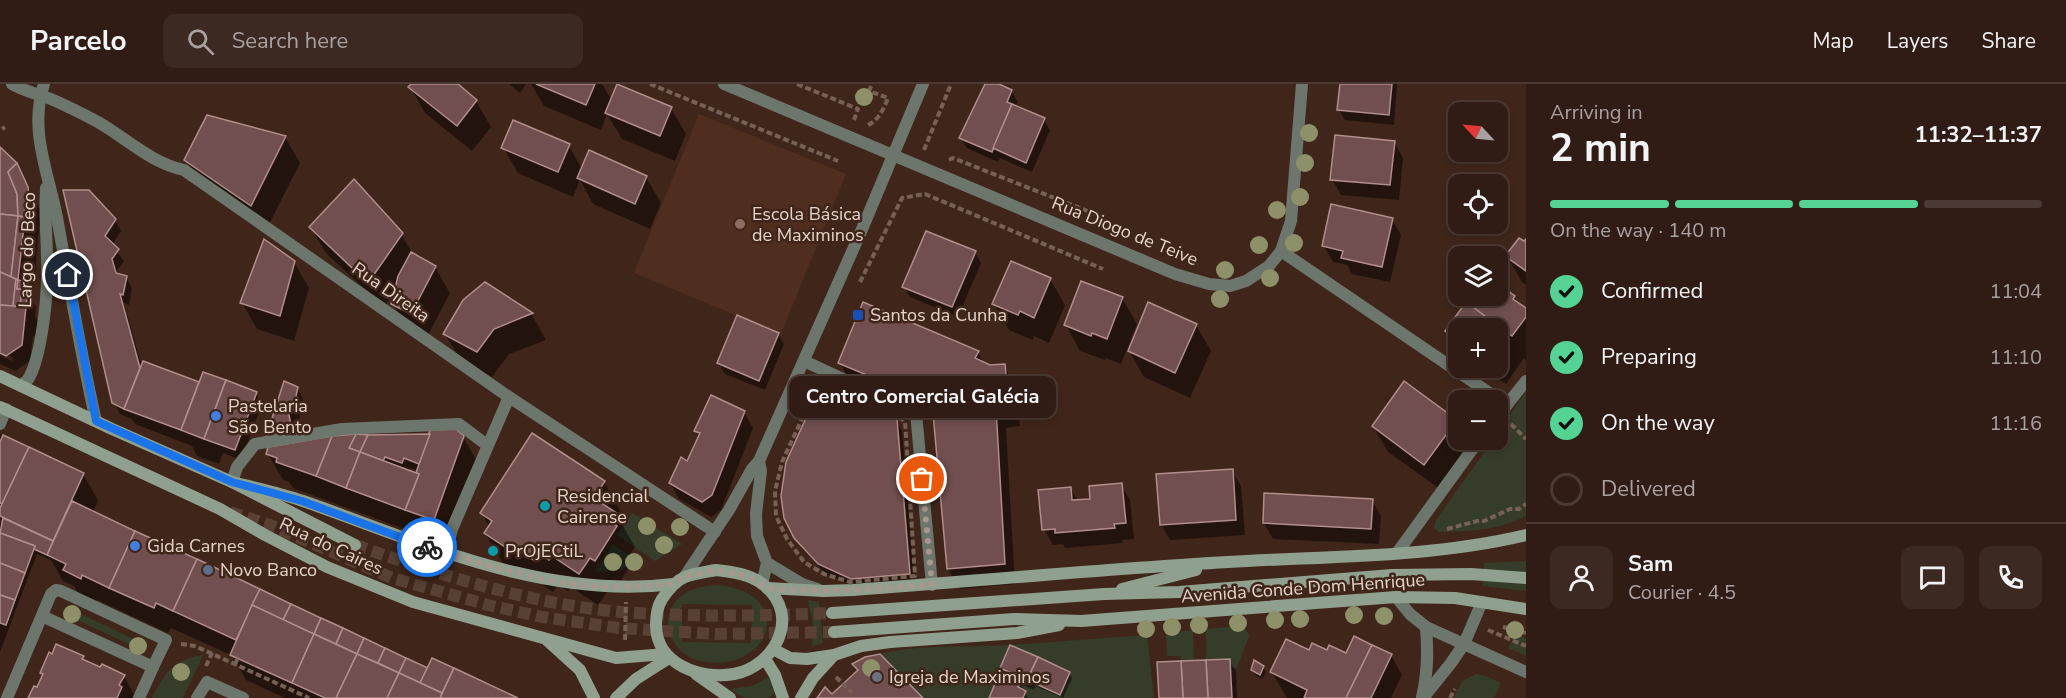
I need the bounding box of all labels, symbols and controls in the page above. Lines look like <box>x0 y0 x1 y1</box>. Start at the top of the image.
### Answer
search box <box>163 14 583 68</box>
text: Parcelo <box>30 22 127 60</box>
icon: search <box>184 25 217 58</box>
text: Search here <box>232 26 348 56</box>
text: Map <box>1812 27 1854 55</box>
text: Layers <box>1887 27 1948 55</box>
text: Share <box>1981 27 2036 55</box>
text: Arriving in <box>1550 99 1643 126</box>
north arrow <box>1448 102 1508 162</box>
map controls <box>1448 102 1508 450</box>
text: 11:32–11:37 <box>1914 120 2042 150</box>
text: 2 min <box>1550 122 1651 175</box>
button: locate <box>1448 174 1508 234</box>
street label: Rua Diogo de Teive <box>1048 191 1202 271</box>
street label: Largo do Beco <box>13 192 41 308</box>
place label: Escola Básica de Maximinos <box>752 202 864 247</box>
marker: Escola Básica de Maximinos <box>733 217 747 231</box>
text: On the way · 140 m <box>1550 217 1726 244</box>
button: layers <box>1448 246 1508 306</box>
pin <box>42 249 93 300</box>
street label: Rua Direita <box>347 256 435 328</box>
icon: home <box>51 258 84 291</box>
icon: check <box>1550 275 1583 308</box>
text: Confirmed <box>1601 276 1703 306</box>
text: 11:04 <box>1989 278 2042 305</box>
place label: Santos da Cunha <box>870 303 1007 327</box>
marker: Santos da Cunha <box>851 308 865 322</box>
button: + <box>1448 318 1508 378</box>
icon: check <box>1550 341 1583 374</box>
text: Preparing <box>1601 342 1697 372</box>
text: 11:10 <box>1989 344 2042 371</box>
callout: Centro Comercial Galécia <box>788 377 1056 419</box>
text: Centro Comercial Galécia <box>806 383 1039 410</box>
button: − <box>1448 390 1508 450</box>
place label: Pastelaria São Bento <box>228 394 311 439</box>
icon: check <box>1550 407 1583 440</box>
text: On the way <box>1601 408 1715 438</box>
marker: Pastelaria São Bento <box>209 409 223 423</box>
text: 11:16 <box>1989 410 2042 437</box>
pin <box>896 453 947 504</box>
icon: bag <box>905 462 938 495</box>
text: Delivered <box>1601 474 1696 504</box>
place label: Residencial Cairense <box>557 484 650 529</box>
marker: Residencial Cairense <box>538 499 552 513</box>
street label: Rua do Caires <box>275 512 387 580</box>
courier <box>397 517 457 577</box>
icon: bike <box>411 531 444 564</box>
place label: Gida Carnes <box>147 534 245 558</box>
marker: Gida Carnes <box>128 539 142 553</box>
place label: PrOjECtiL <box>505 539 583 563</box>
marker: PrOjECtiL <box>486 544 500 558</box>
button: person <box>1550 546 1613 609</box>
button: chat <box>1901 546 1964 609</box>
button: phone <box>1979 546 2042 609</box>
text: Sam <box>1628 549 1673 579</box>
place label: Novo Banco <box>220 558 317 582</box>
marker: Novo Banco <box>201 563 215 577</box>
street label: Avenida Conde Dom Henrique <box>1180 568 1426 608</box>
text: Courier · 4.5 <box>1628 579 1736 606</box>
place label: Igreja de Maximinos <box>889 665 1050 689</box>
marker: Igreja de Maximinos <box>870 670 884 684</box>

